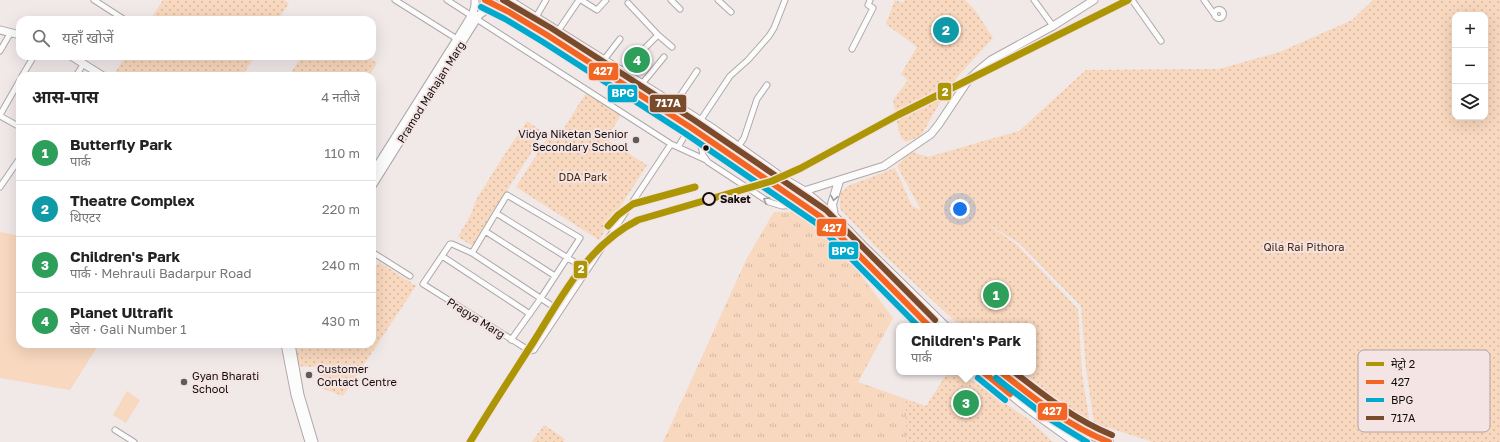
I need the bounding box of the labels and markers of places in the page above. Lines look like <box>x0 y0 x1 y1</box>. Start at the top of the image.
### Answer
pin: 2 <box>933 15 959 45</box>
pin: 4 <box>624 45 650 75</box>
place label: Vidya Niketan Senior Secondary School <box>518 127 629 153</box>
marker: Vidya Niketan Senior Secondary School <box>631 135 641 145</box>
unlabelled marker <box>701 143 711 153</box>
marker: Saket <box>702 192 716 206</box>
place label: Saket <box>720 192 751 205</box>
pin: 1 <box>983 280 1009 310</box>
place label: Customer Contact Centre <box>317 362 397 388</box>
place label: Gyan Bharati School <box>192 369 259 395</box>
marker: Customer Contact Centre <box>304 370 314 380</box>
marker: Gyan Bharati School <box>179 377 189 387</box>
pin: 3 <box>953 388 979 418</box>

